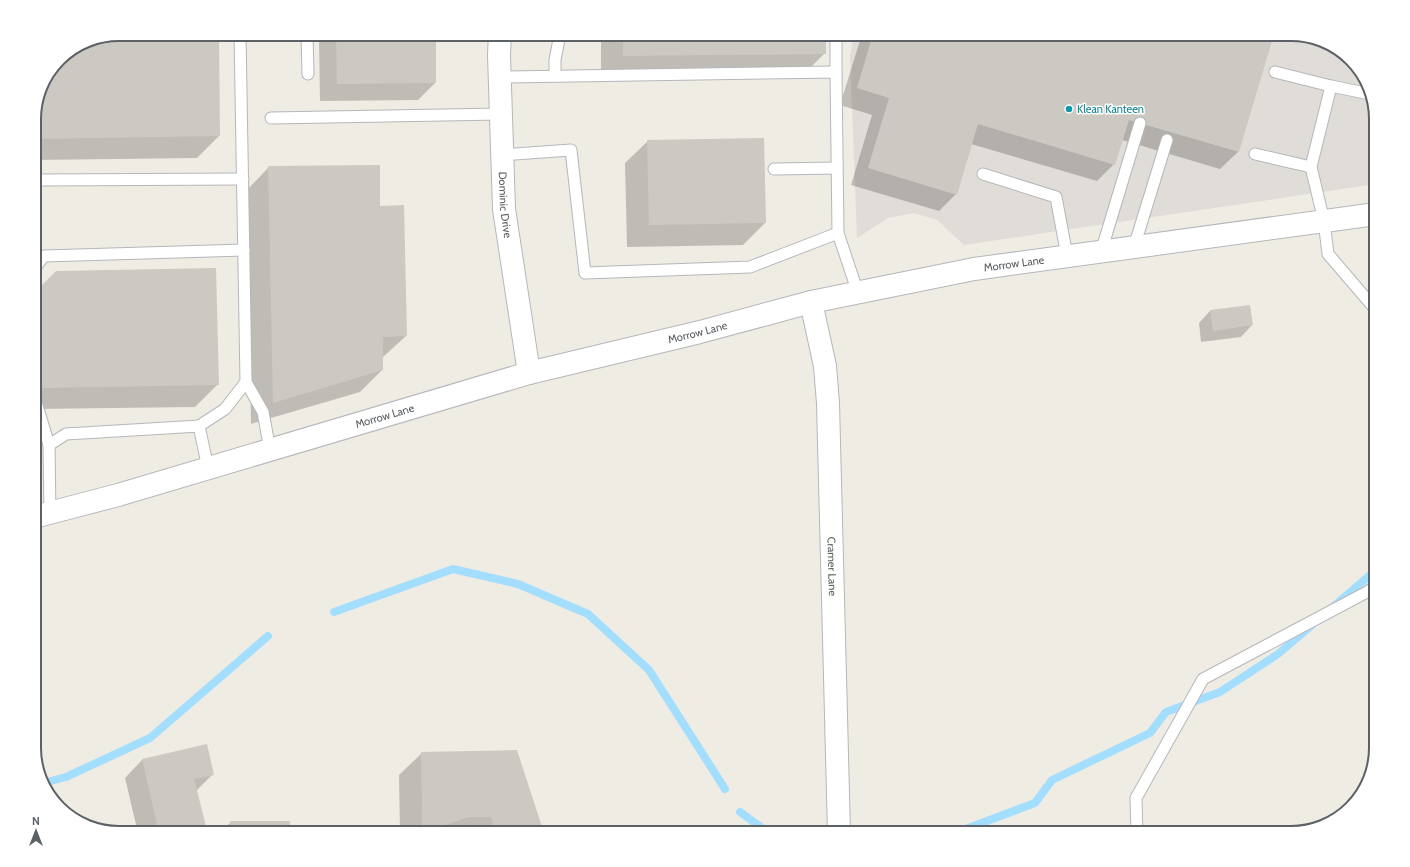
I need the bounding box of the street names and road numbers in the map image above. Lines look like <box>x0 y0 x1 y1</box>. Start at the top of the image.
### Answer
street label: Dominic Drive <box>496 171 515 239</box>
street label: Morrow Lane <box>983 252 1045 275</box>
street label: Morrow Lane <box>666 318 729 346</box>
street label: Morrow Lane <box>354 400 416 431</box>
street label: Cramer Lane <box>824 537 840 596</box>

